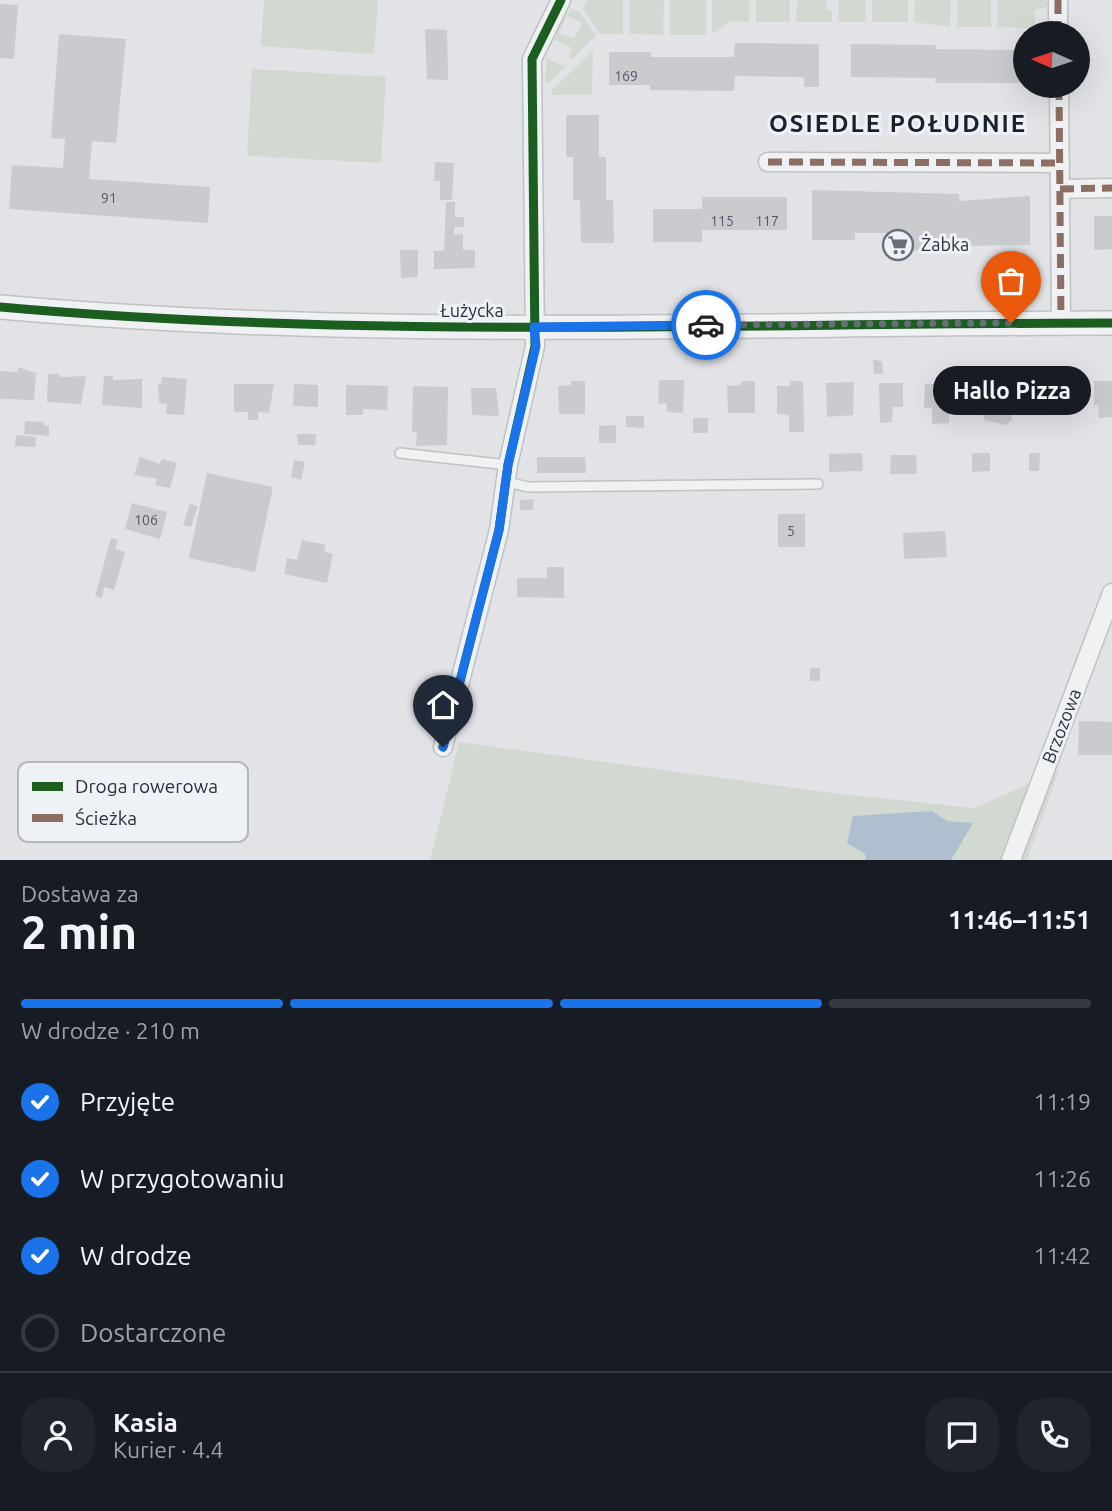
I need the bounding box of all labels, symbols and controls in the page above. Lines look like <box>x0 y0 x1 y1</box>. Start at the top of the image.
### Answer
north arrow <box>1013 21 1090 98</box>
map controls <box>1013 21 1090 98</box>
house number: 169 <box>614 68 638 84</box>
district label: OSIEDLE POŁUDNIE <box>769 110 1027 137</box>
house number: 91 <box>101 190 117 206</box>
house number: 115 <box>710 213 734 229</box>
house number: 117 <box>755 213 779 229</box>
supermarket icon: Żabka <box>881 228 915 262</box>
place label: Żabka <box>921 234 969 254</box>
pin <box>981 251 1041 323</box>
icon: bag <box>992 262 1030 300</box>
courier <box>671 290 741 360</box>
street label: Łużycka <box>440 300 504 320</box>
icon: car <box>687 306 725 344</box>
callout: Hallo Pizza <box>932 365 1090 414</box>
text: Hallo Pizza <box>953 378 1071 403</box>
house number: 106 <box>134 512 158 528</box>
house number: 5 <box>787 523 795 539</box>
pin <box>413 675 473 747</box>
street label: Brzozowa <box>1038 685 1084 766</box>
icon: home <box>424 686 462 724</box>
legend <box>18 762 248 842</box>
text: Droga rowerowa <box>75 775 218 797</box>
text: Ścieżka <box>75 807 137 829</box>
text: Dostawa za <box>21 881 139 906</box>
text: 11:46–11:51 <box>948 905 1091 934</box>
text: 2 min <box>21 906 137 958</box>
text: W drodze · 210 m <box>21 1018 200 1043</box>
icon: check <box>21 1083 59 1121</box>
text: Przyjęte <box>80 1087 175 1116</box>
text: 11:19 <box>1033 1089 1091 1114</box>
icon: check <box>21 1160 59 1198</box>
text: W przygotowaniu <box>80 1164 285 1193</box>
text: 11:26 <box>1033 1166 1091 1191</box>
icon: check <box>21 1237 59 1275</box>
text: W drodze <box>80 1241 192 1270</box>
text: 11:42 <box>1033 1243 1091 1268</box>
text: Dostarczone <box>80 1318 226 1347</box>
button: person <box>21 1398 95 1472</box>
button: chat <box>925 1398 999 1472</box>
button: phone <box>1017 1398 1091 1472</box>
text: Kasia <box>113 1408 178 1437</box>
text: Kurier · 4.4 <box>113 1437 224 1462</box>

